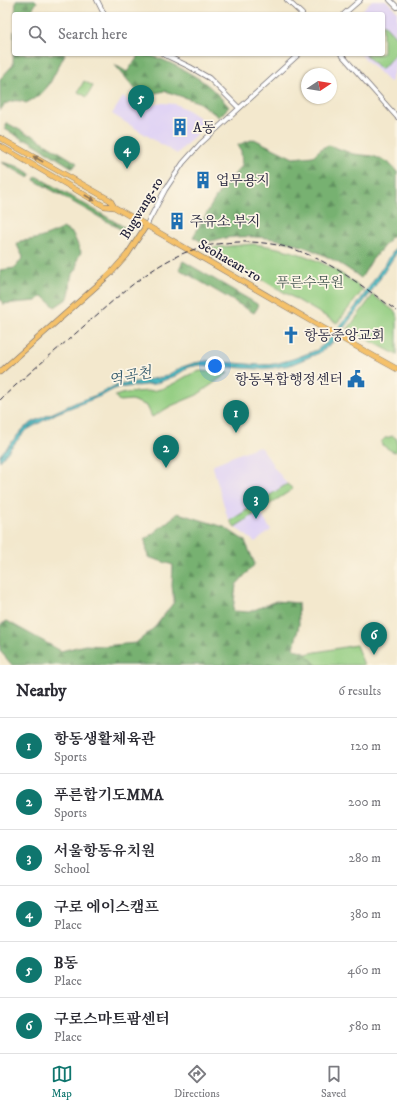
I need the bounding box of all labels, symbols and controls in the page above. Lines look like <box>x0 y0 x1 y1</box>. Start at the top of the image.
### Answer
search box <box>12 12 385 56</box>
icon: search <box>26 23 48 45</box>
text: Search here <box>58 25 127 44</box>
north arrow <box>301 68 337 104</box>
pin: 5 <box>128 85 154 118</box>
building icon: A동 <box>170 117 190 137</box>
place label: A동 <box>193 119 216 137</box>
pin: 4 <box>114 136 140 169</box>
one-way arrow <box>32 156 44 162</box>
building icon: 업무용지 <box>193 170 213 190</box>
place label: 업무용지 <box>216 172 270 190</box>
street label: Bugwang-ro <box>116 174 168 243</box>
one-way arrow <box>84 194 96 201</box>
building icon: 주유소 부지 <box>167 211 187 231</box>
place label: 주유소 부지 <box>190 213 261 231</box>
street label: Seohaean-ro <box>195 236 264 286</box>
park label: 푸른수목원 <box>276 274 344 292</box>
church icon: 항동중앙교회 <box>281 325 301 345</box>
place label: 항동중앙교회 <box>304 327 385 345</box>
your location <box>205 356 225 376</box>
water label: 역곡천 <box>107 362 155 390</box>
public building icon: 항동복합행정센터 <box>346 369 366 389</box>
place label: 항동복합행정센터 <box>235 371 343 389</box>
pin: 1 <box>223 400 249 433</box>
pin: 2 <box>153 435 179 468</box>
pin: 3 <box>243 486 269 519</box>
pin: 6 <box>361 622 387 655</box>
text: Nearby <box>16 680 66 702</box>
text: 6 results <box>338 683 381 699</box>
text: 항동생활체육관 <box>54 730 155 749</box>
text: 1 <box>27 738 31 754</box>
text: 120 m <box>350 738 381 754</box>
text: Sports <box>54 749 87 765</box>
text: 푸른합기도MMA <box>54 786 163 805</box>
text: 2 <box>26 794 32 810</box>
text: 200 m <box>348 794 381 810</box>
text: Sports <box>54 805 87 821</box>
text: 서울항동유치원 <box>54 842 155 861</box>
text: 3 <box>27 850 31 866</box>
text: 280 m <box>349 850 381 866</box>
text: School <box>54 861 90 877</box>
text: 구로 에이스캠프 <box>54 898 159 917</box>
text: 4 <box>25 906 33 922</box>
text: 380 m <box>350 906 381 922</box>
text: Place <box>54 917 82 933</box>
text: B동 <box>54 954 78 973</box>
text: 5 <box>26 962 32 978</box>
text: 460 m <box>347 962 381 978</box>
text: Place <box>54 973 82 989</box>
text: 구로스마트팜센터 <box>54 1010 170 1029</box>
text: 6 <box>26 1018 32 1034</box>
text: 580 m <box>349 1018 381 1034</box>
text: Place <box>54 1029 82 1045</box>
tab: Map <box>51 1063 73 1101</box>
tab: Directions <box>174 1063 220 1101</box>
tab: Saved <box>321 1063 346 1101</box>

